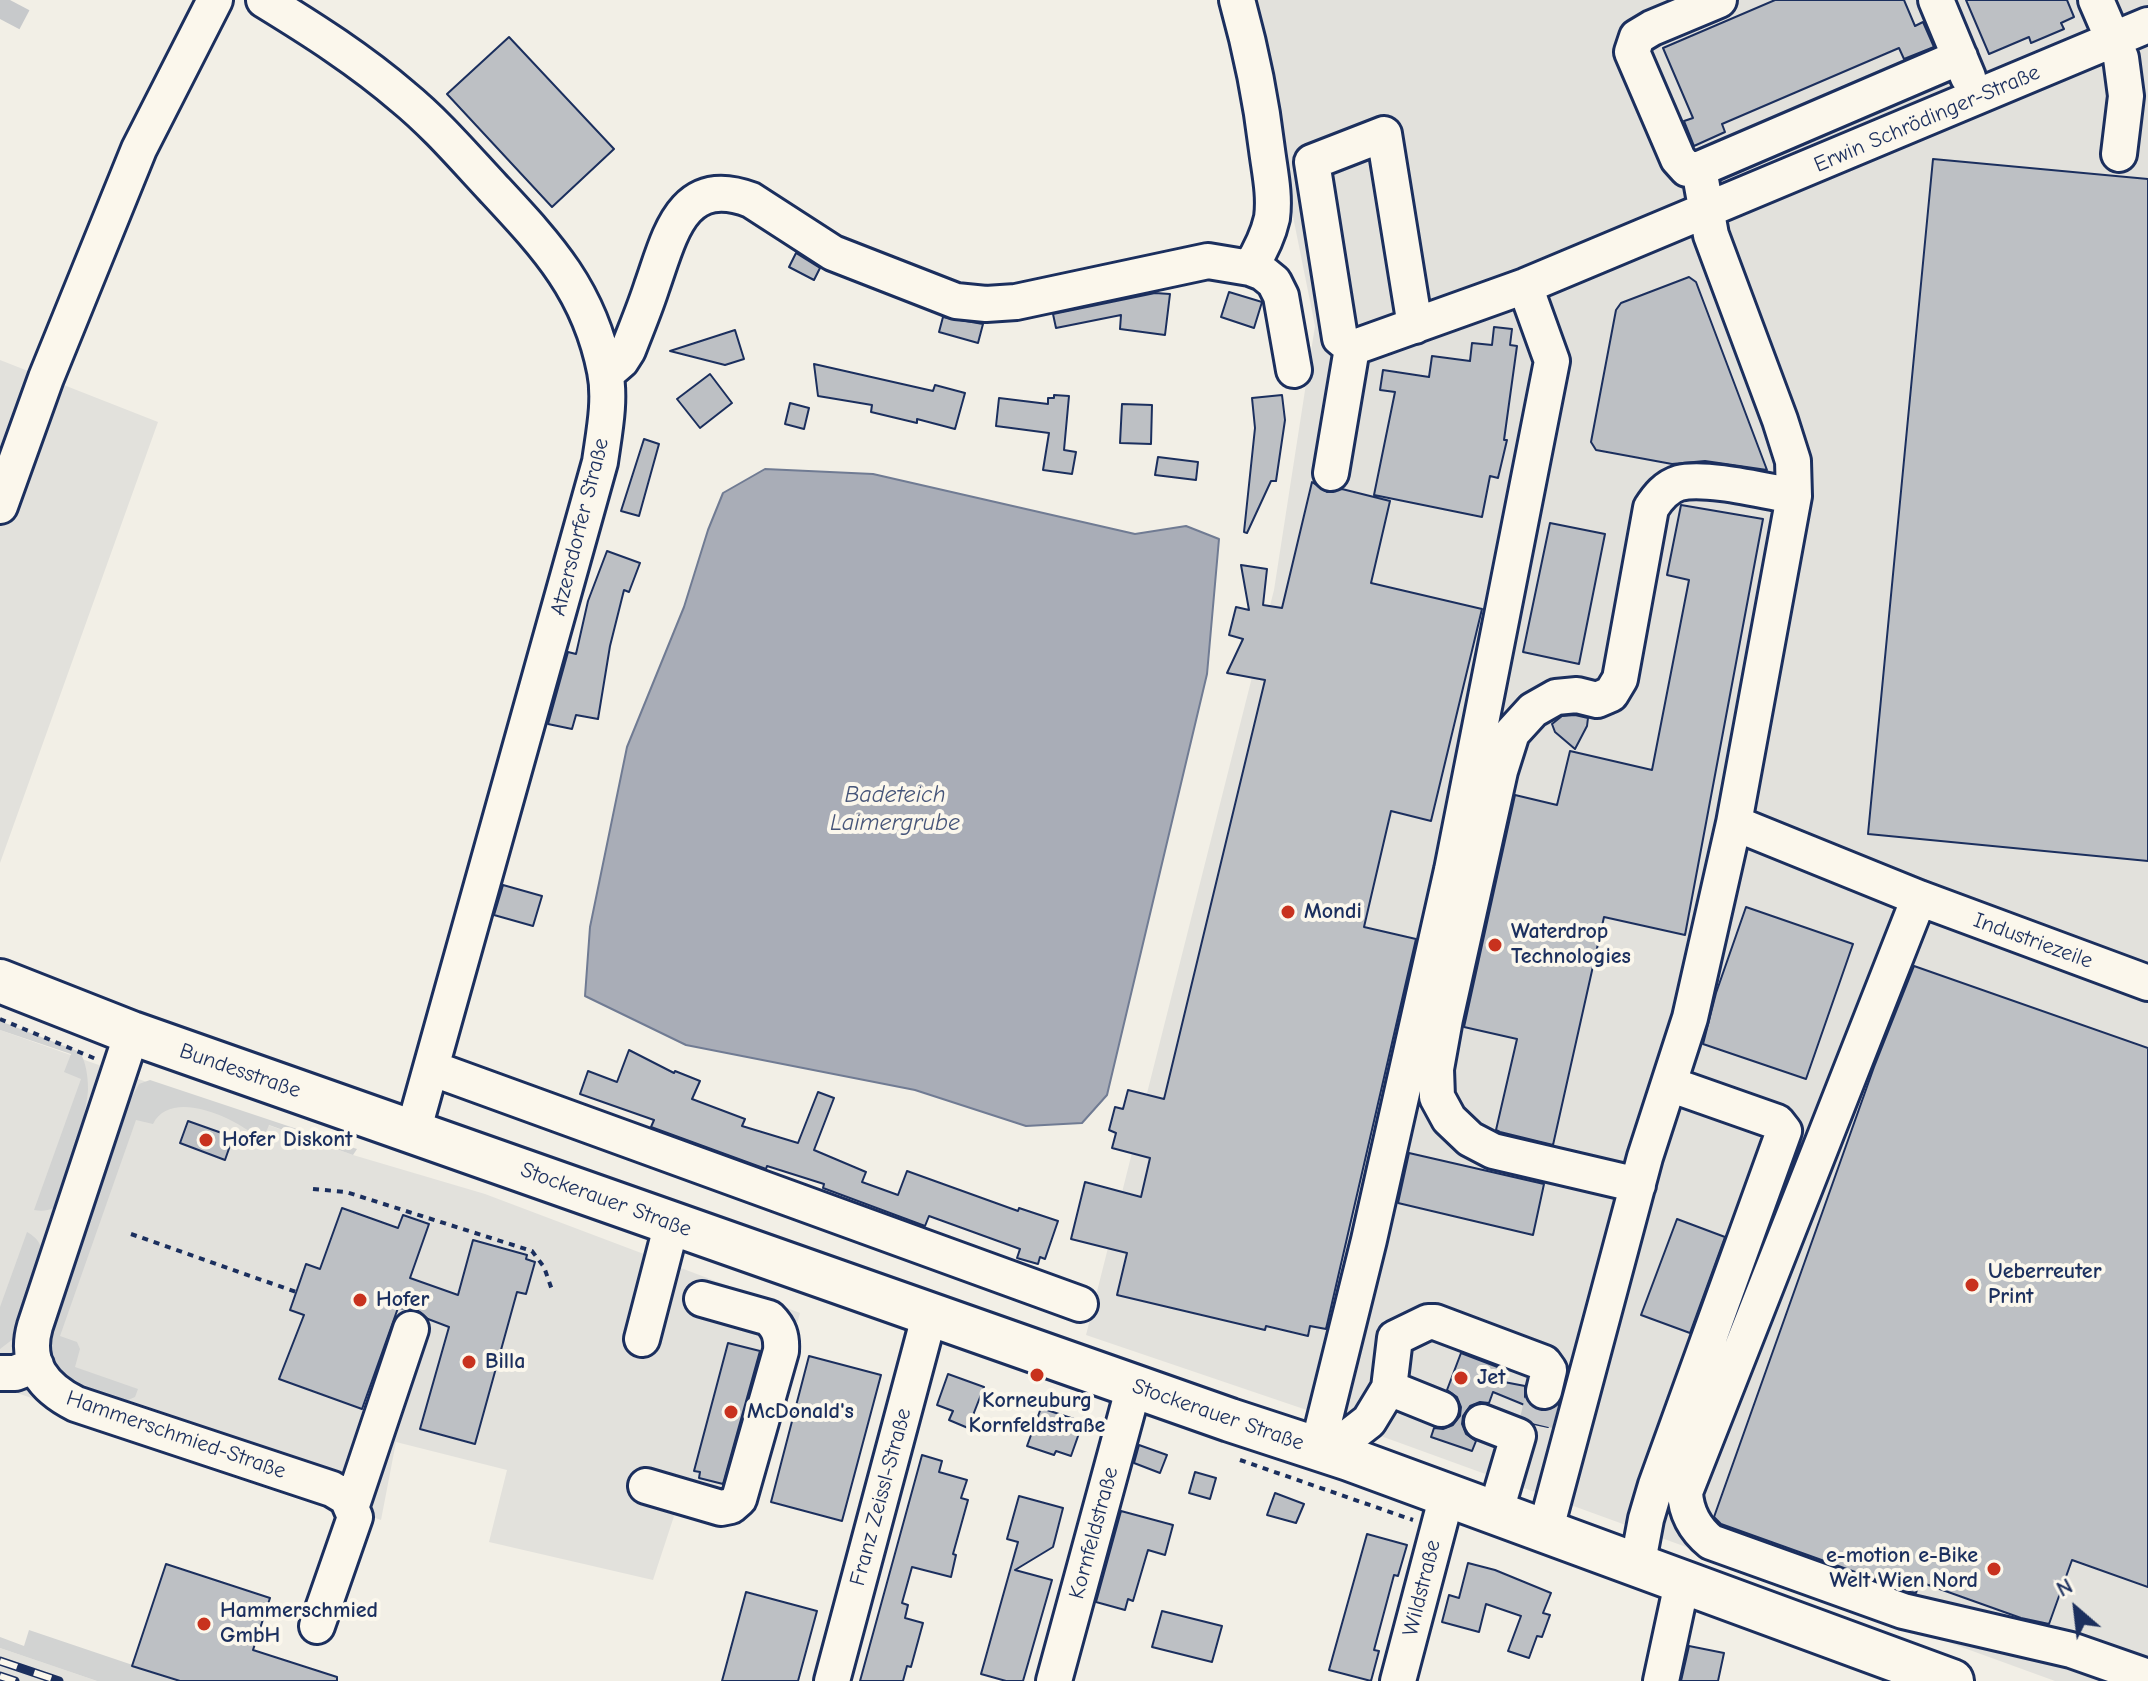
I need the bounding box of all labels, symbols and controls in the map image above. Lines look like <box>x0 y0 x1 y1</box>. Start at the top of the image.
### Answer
street label: Erwin Schrödinger-Straße <box>1810 59 2044 179</box>
street label: Atzersdorfer Straße <box>545 435 615 619</box>
water label: Badeteich Laimergrube <box>830 781 960 837</box>
place label: Mondi <box>1304 899 1362 925</box>
marker: Mondi <box>1279 903 1297 921</box>
street label: Industriezeile <box>1970 907 2096 975</box>
place label: Waterdrop Technologies <box>1511 919 1631 970</box>
marker: Waterdrop Technologies <box>1486 936 1504 954</box>
street label: Bundesstraße <box>176 1038 304 1104</box>
place label: Hofer Diskont <box>222 1127 352 1153</box>
marker: Hofer Diskont <box>197 1131 215 1149</box>
street label: Stockerauer Straße <box>517 1157 695 1243</box>
place label: Ueberreuter Print <box>1988 1259 2101 1310</box>
marker: Ueberreuter Print <box>1963 1276 1981 1294</box>
place label: Hofer <box>376 1287 429 1313</box>
marker: Hofer <box>351 1291 369 1309</box>
place label: Billa <box>485 1349 525 1375</box>
marker: Billa <box>460 1353 478 1371</box>
place label: Jet <box>1477 1365 1505 1391</box>
marker: Korneuburg Kornfeldstraße <box>1028 1366 1046 1384</box>
marker: Jet <box>1452 1369 1470 1387</box>
street label: Stockerauer Straße <box>1129 1373 1307 1457</box>
street label: Hammerschmied-Straße <box>63 1385 289 1485</box>
place label: Korneuburg Kornfeldstraße <box>969 1388 1105 1440</box>
place label: McDonald's <box>747 1399 854 1425</box>
marker: McDonald's <box>722 1403 740 1421</box>
street label: Franz Zeissl-Straße <box>845 1405 917 1589</box>
street label: Kornfeldstraße <box>1064 1464 1124 1602</box>
street label: Wildstraße <box>1397 1537 1447 1639</box>
place label: e-motion e-Bike Welt Wien Nord <box>1826 1543 1978 1594</box>
marker: e-motion e-Bike Welt Wien Nord <box>1985 1560 2003 1578</box>
north arrow <box>2036 1569 2116 1649</box>
text: N <box>2052 1573 2077 1603</box>
place label: Hammerschmied GmbH <box>220 1598 378 1650</box>
marker: Hammerschmied GmbH <box>195 1615 213 1633</box>

